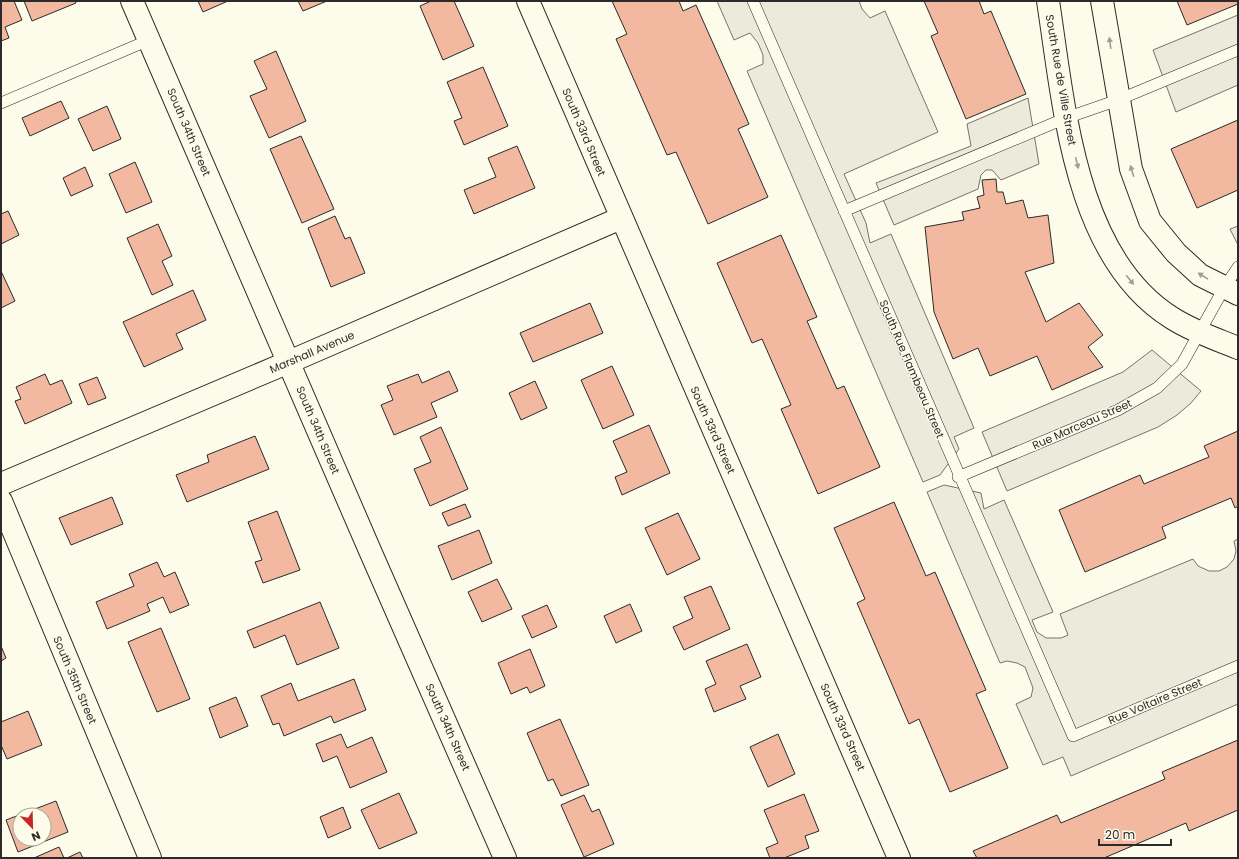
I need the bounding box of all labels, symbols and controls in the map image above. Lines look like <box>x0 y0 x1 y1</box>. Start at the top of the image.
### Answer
street label: South Rue de Ville Street <box>1042 13 1080 147</box>
one-way arrow <box>1107 37 1113 49</box>
street label: South 34th Street <box>163 86 215 178</box>
street label: South 33rd Street <box>558 86 610 178</box>
one-way arrow <box>1074 157 1080 169</box>
one-way arrow <box>1129 165 1135 177</box>
one-way arrow <box>1198 272 1208 280</box>
one-way arrow <box>1126 275 1135 286</box>
street label: South Rue Flambeau Street <box>876 297 948 441</box>
street label: Marshall Avenue <box>267 327 357 377</box>
street label: South 34th Street <box>292 384 344 476</box>
street label: South 33rd Street <box>687 384 739 476</box>
street label: Rue Marceau Street <box>1030 395 1134 453</box>
street label: South 35th Street <box>49 634 101 726</box>
street label: Rue Voltaire Street <box>1105 674 1205 728</box>
street label: South 34th Street <box>422 681 474 773</box>
street label: South 33rd Street <box>817 681 869 773</box>
north arrow <box>12 807 52 847</box>
scale bar <box>1099 821 1171 847</box>
text: 20 m <box>1105 826 1135 843</box>
text: N <box>29 827 43 845</box>

